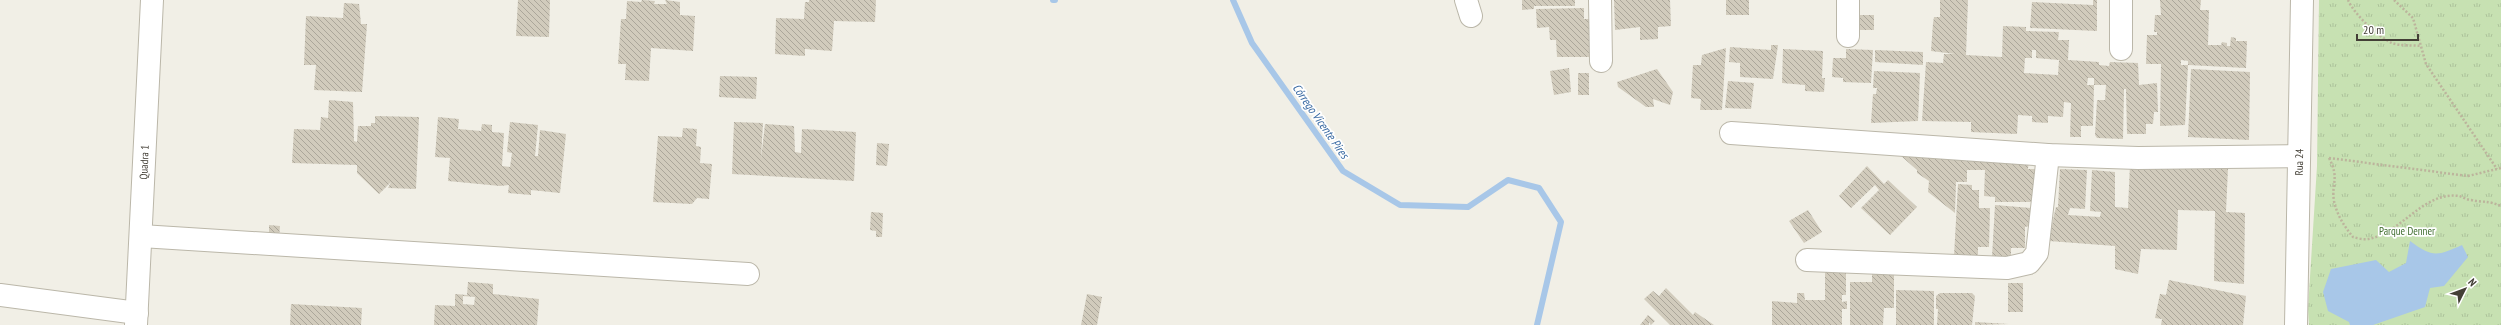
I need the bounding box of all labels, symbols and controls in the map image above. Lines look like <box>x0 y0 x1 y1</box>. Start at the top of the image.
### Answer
scale bar <box>2357 16 2418 42</box>
text: 20 m <box>2363 22 2384 37</box>
water label: Córrego Vicente Pires <box>1290 81 1353 163</box>
street label: Quadra 1 <box>136 144 152 180</box>
street label: Rua 24 <box>2292 148 2306 176</box>
park label: Parque Denner <box>2379 224 2435 238</box>
north arrow <box>2445 269 2485 309</box>
text: N <box>2465 275 2480 289</box>

